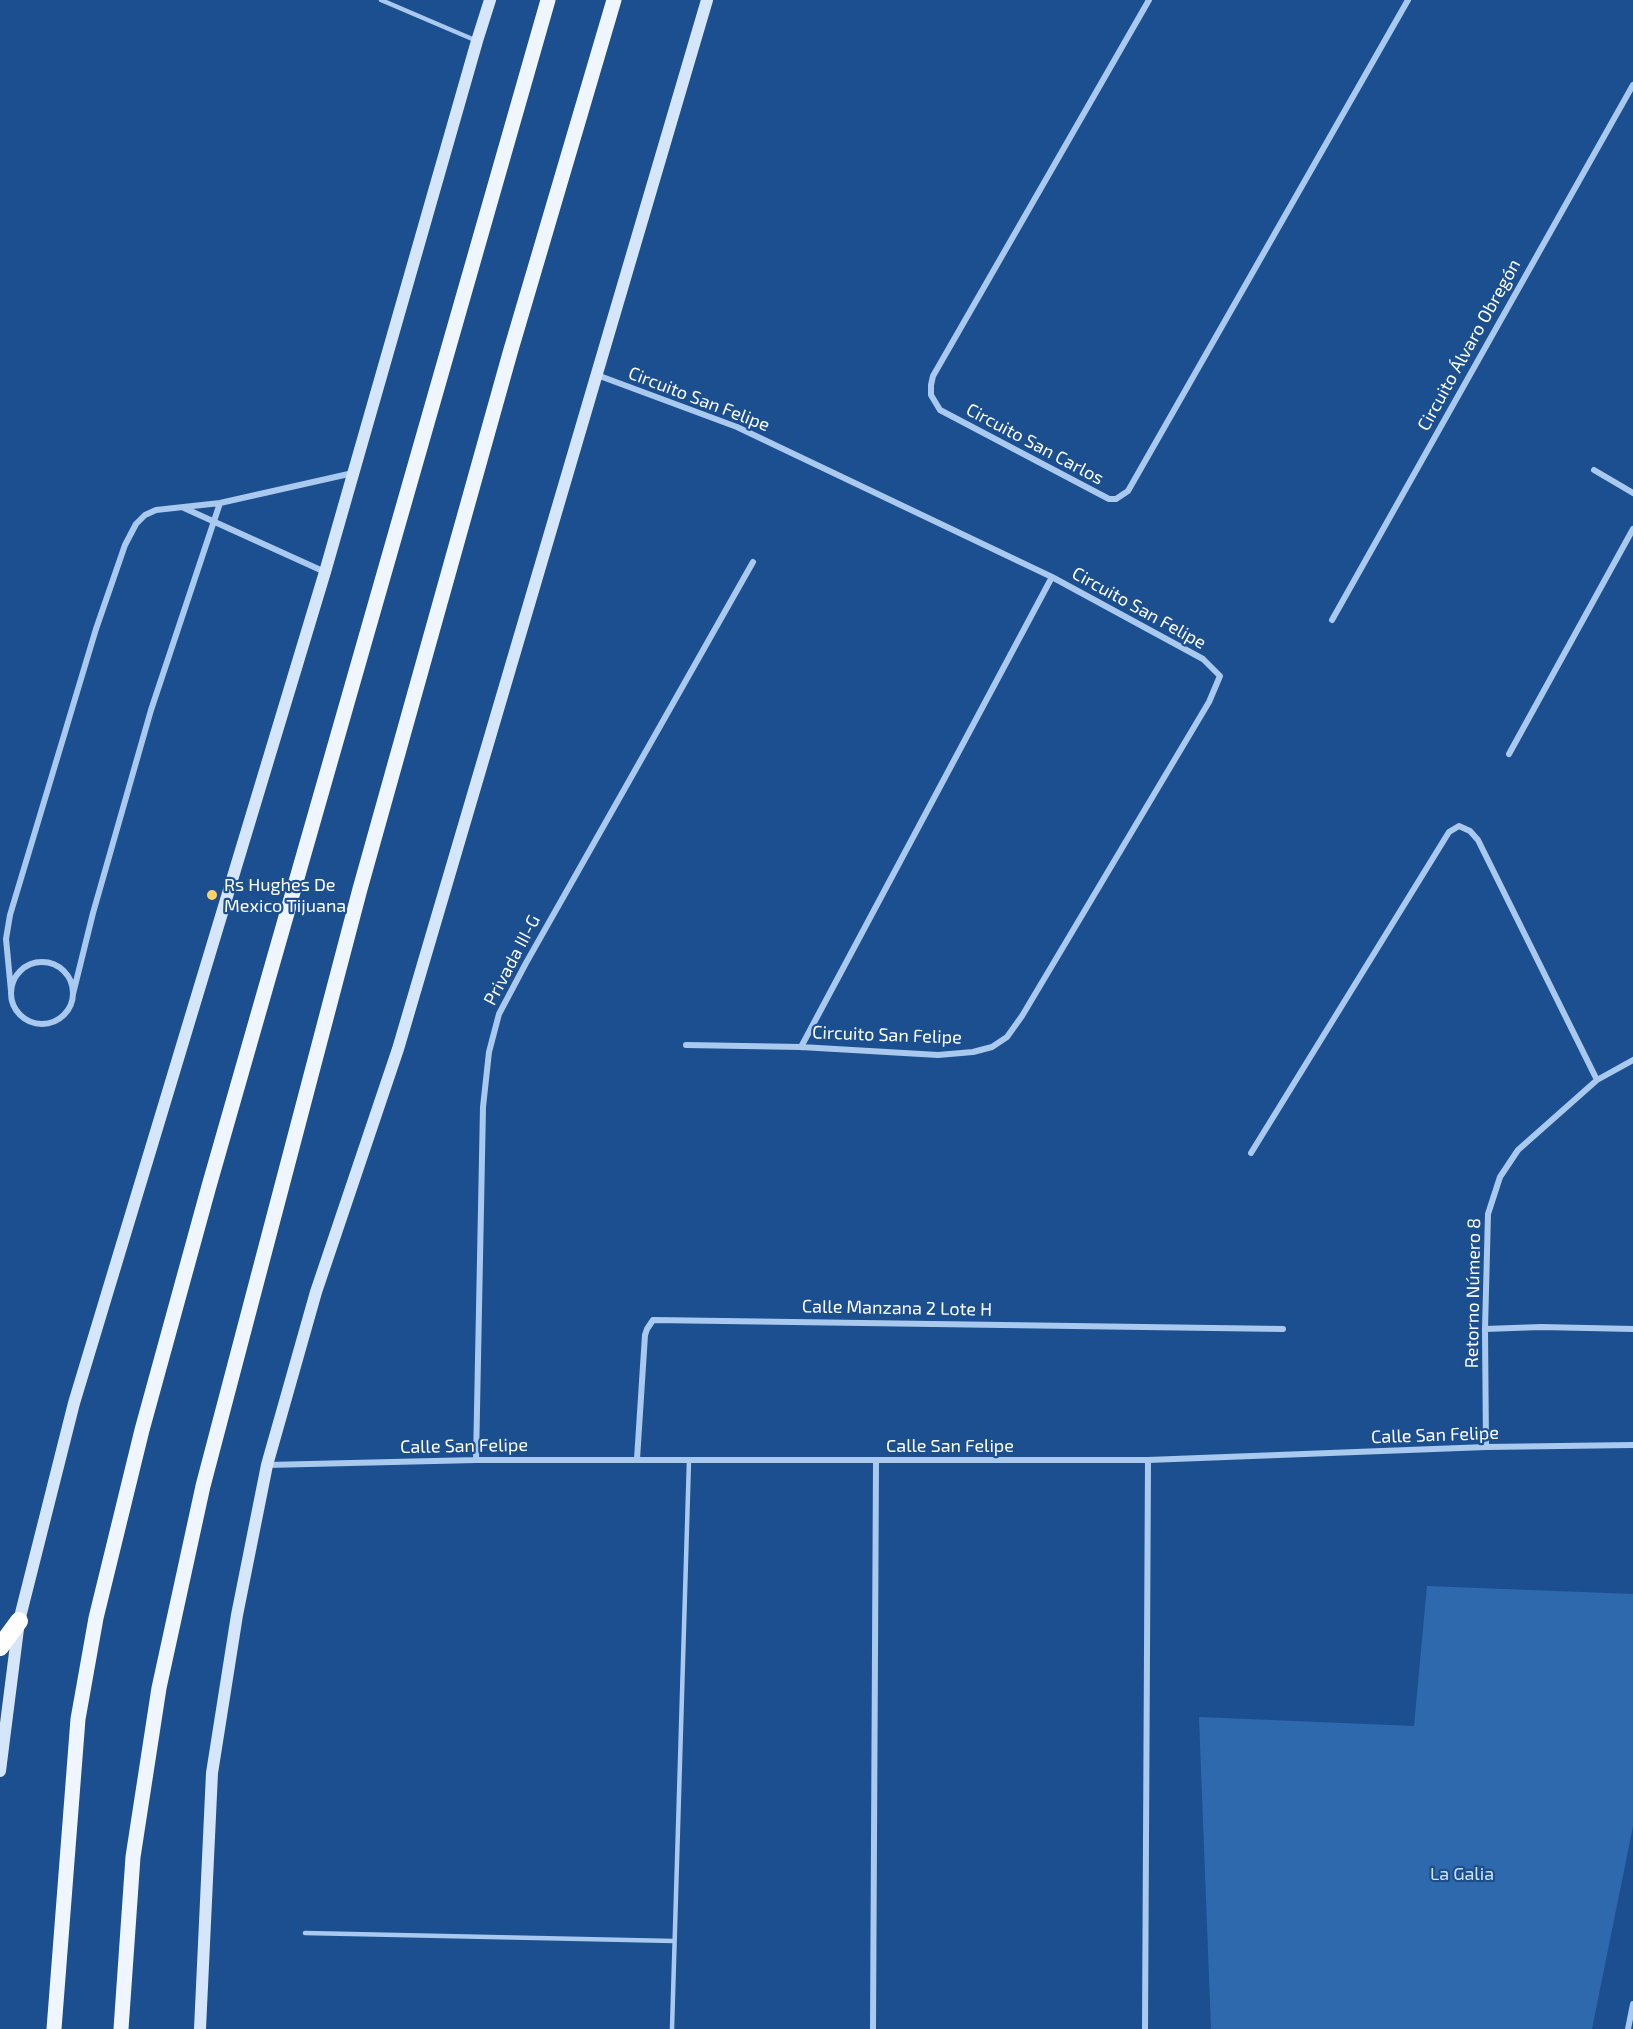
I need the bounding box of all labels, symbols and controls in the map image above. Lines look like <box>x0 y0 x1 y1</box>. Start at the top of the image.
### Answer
street label: Circuito Álvaro Obregón <box>1413 256 1525 434</box>
street label: Circuito San Felipe <box>625 362 773 436</box>
street label: Circuito San Carlos <box>962 399 1108 489</box>
street label: Circuito San Felipe <box>1068 562 1210 654</box>
place label: Rs Hughes De Mexico Tijuana <box>224 874 346 916</box>
marker: Rs Hughes De Mexico Tijuana <box>205 888 219 902</box>
street label: Privada III-G <box>479 911 545 1009</box>
street label: Circuito San Felipe <box>812 1022 962 1048</box>
street label: Retorno Número 8 <box>1461 1218 1485 1368</box>
street label: Calle Manzana 2 Lote H <box>802 1296 992 1320</box>
street label: Calle San Felipe <box>1371 1422 1499 1448</box>
street label: Calle San Felipe <box>400 1434 528 1458</box>
street label: Calle San Felipe <box>886 1435 1014 1457</box>
park label: La Galia <box>1430 1863 1494 1885</box>

